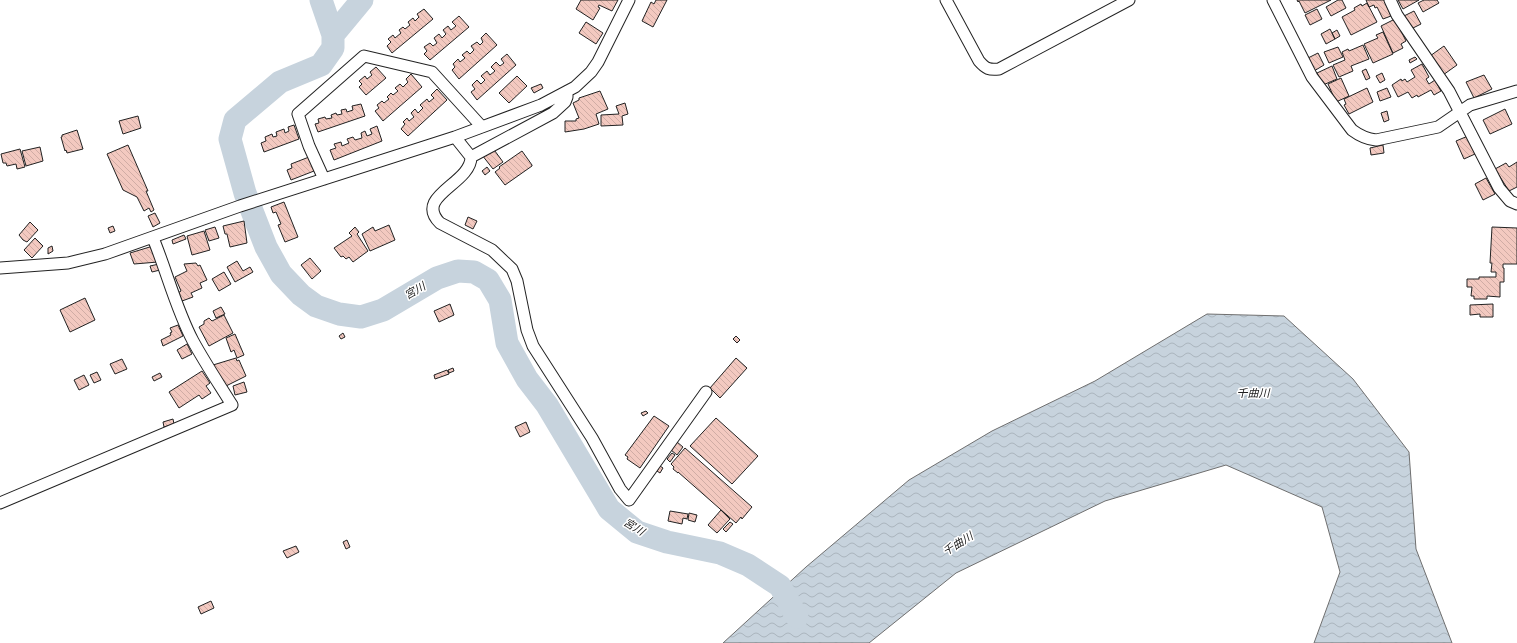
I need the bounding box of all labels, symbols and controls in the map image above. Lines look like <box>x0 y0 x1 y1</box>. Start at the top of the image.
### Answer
water label: 宮川 <box>402 279 429 302</box>
water label: 千曲川 <box>1237 387 1270 400</box>
water label: 宮川 <box>621 516 648 539</box>
water label: 千曲川 <box>941 529 976 558</box>

